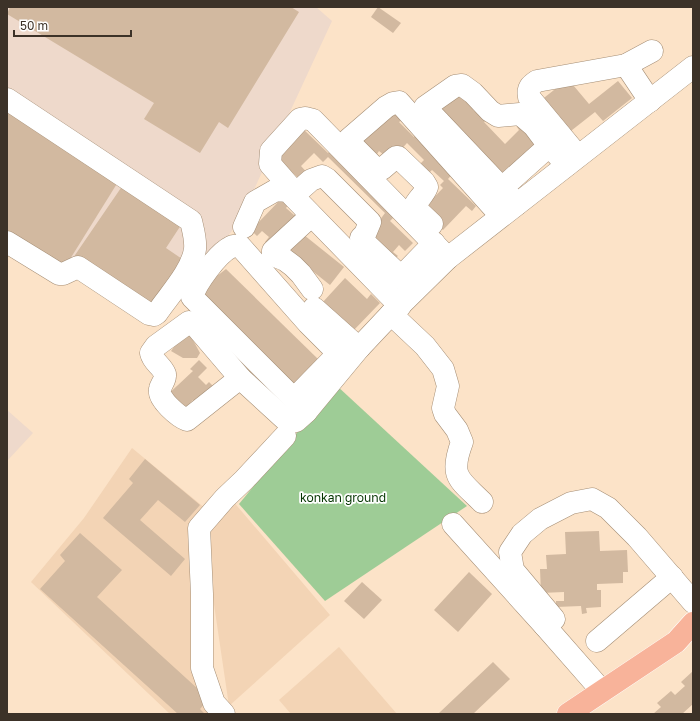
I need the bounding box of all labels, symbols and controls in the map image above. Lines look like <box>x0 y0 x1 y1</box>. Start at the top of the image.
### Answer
scale bar <box>14 12 131 38</box>
text: 50 m <box>20 18 48 33</box>
park label: konkan ground <box>300 490 386 505</box>

